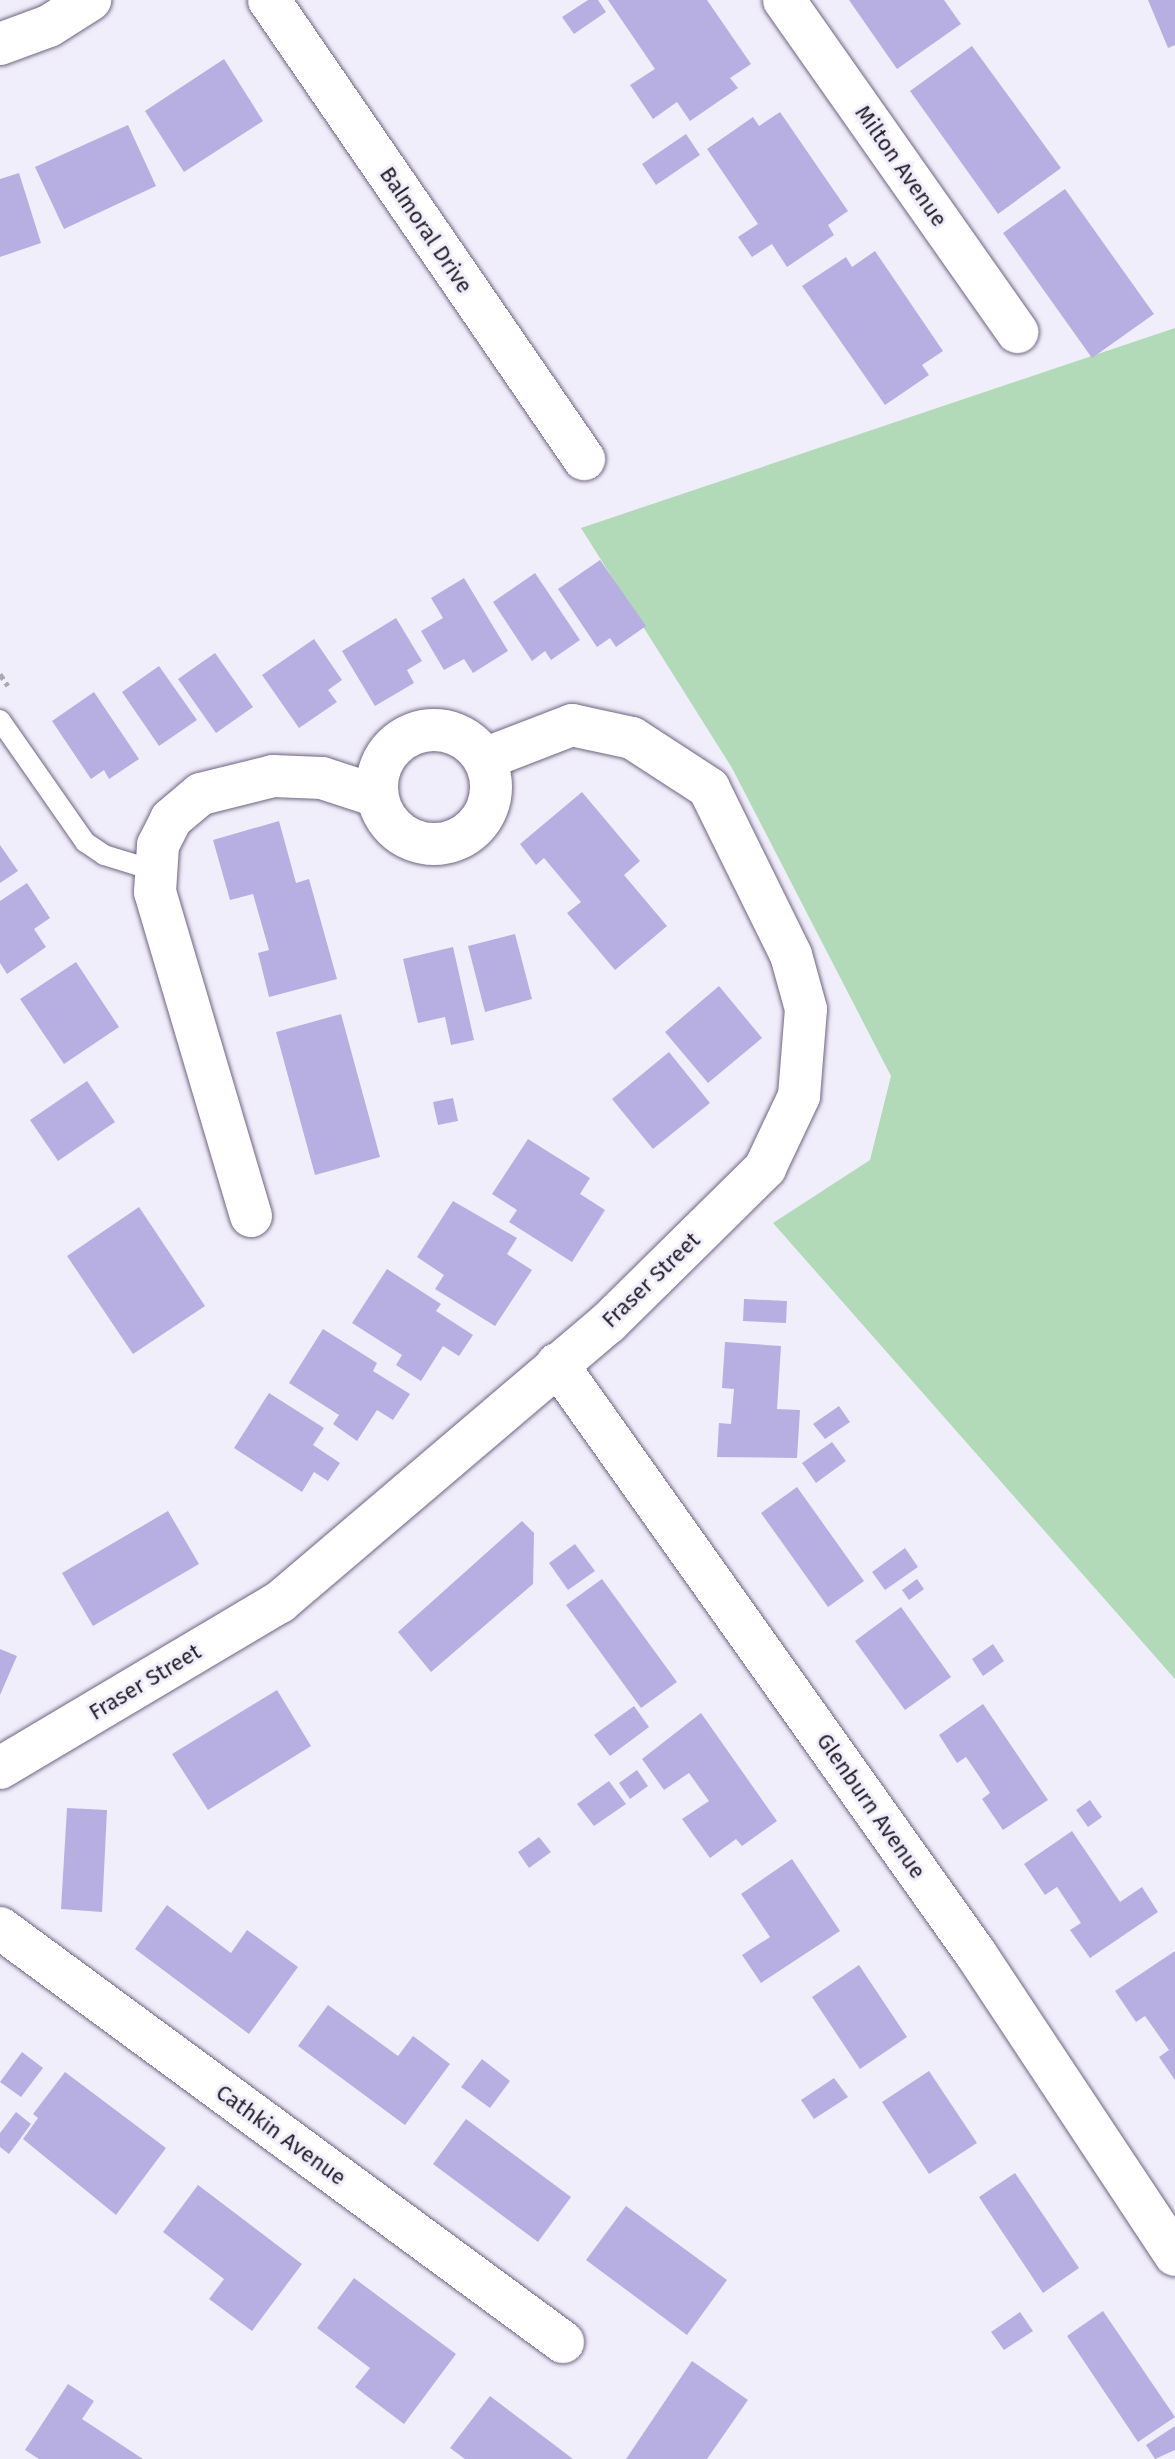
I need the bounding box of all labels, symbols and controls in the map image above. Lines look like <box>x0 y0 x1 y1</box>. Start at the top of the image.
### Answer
street label: Milton Avenue <box>849 100 953 232</box>
street label: Balmoral Drive <box>374 162 478 298</box>
street label: Fraser Street <box>597 1227 705 1333</box>
street label: Fraser Street <box>84 1638 206 1726</box>
street label: Glenburn Avenue <box>811 1728 931 1884</box>
street label: Cathkin Avenue <box>211 2079 351 2191</box>

